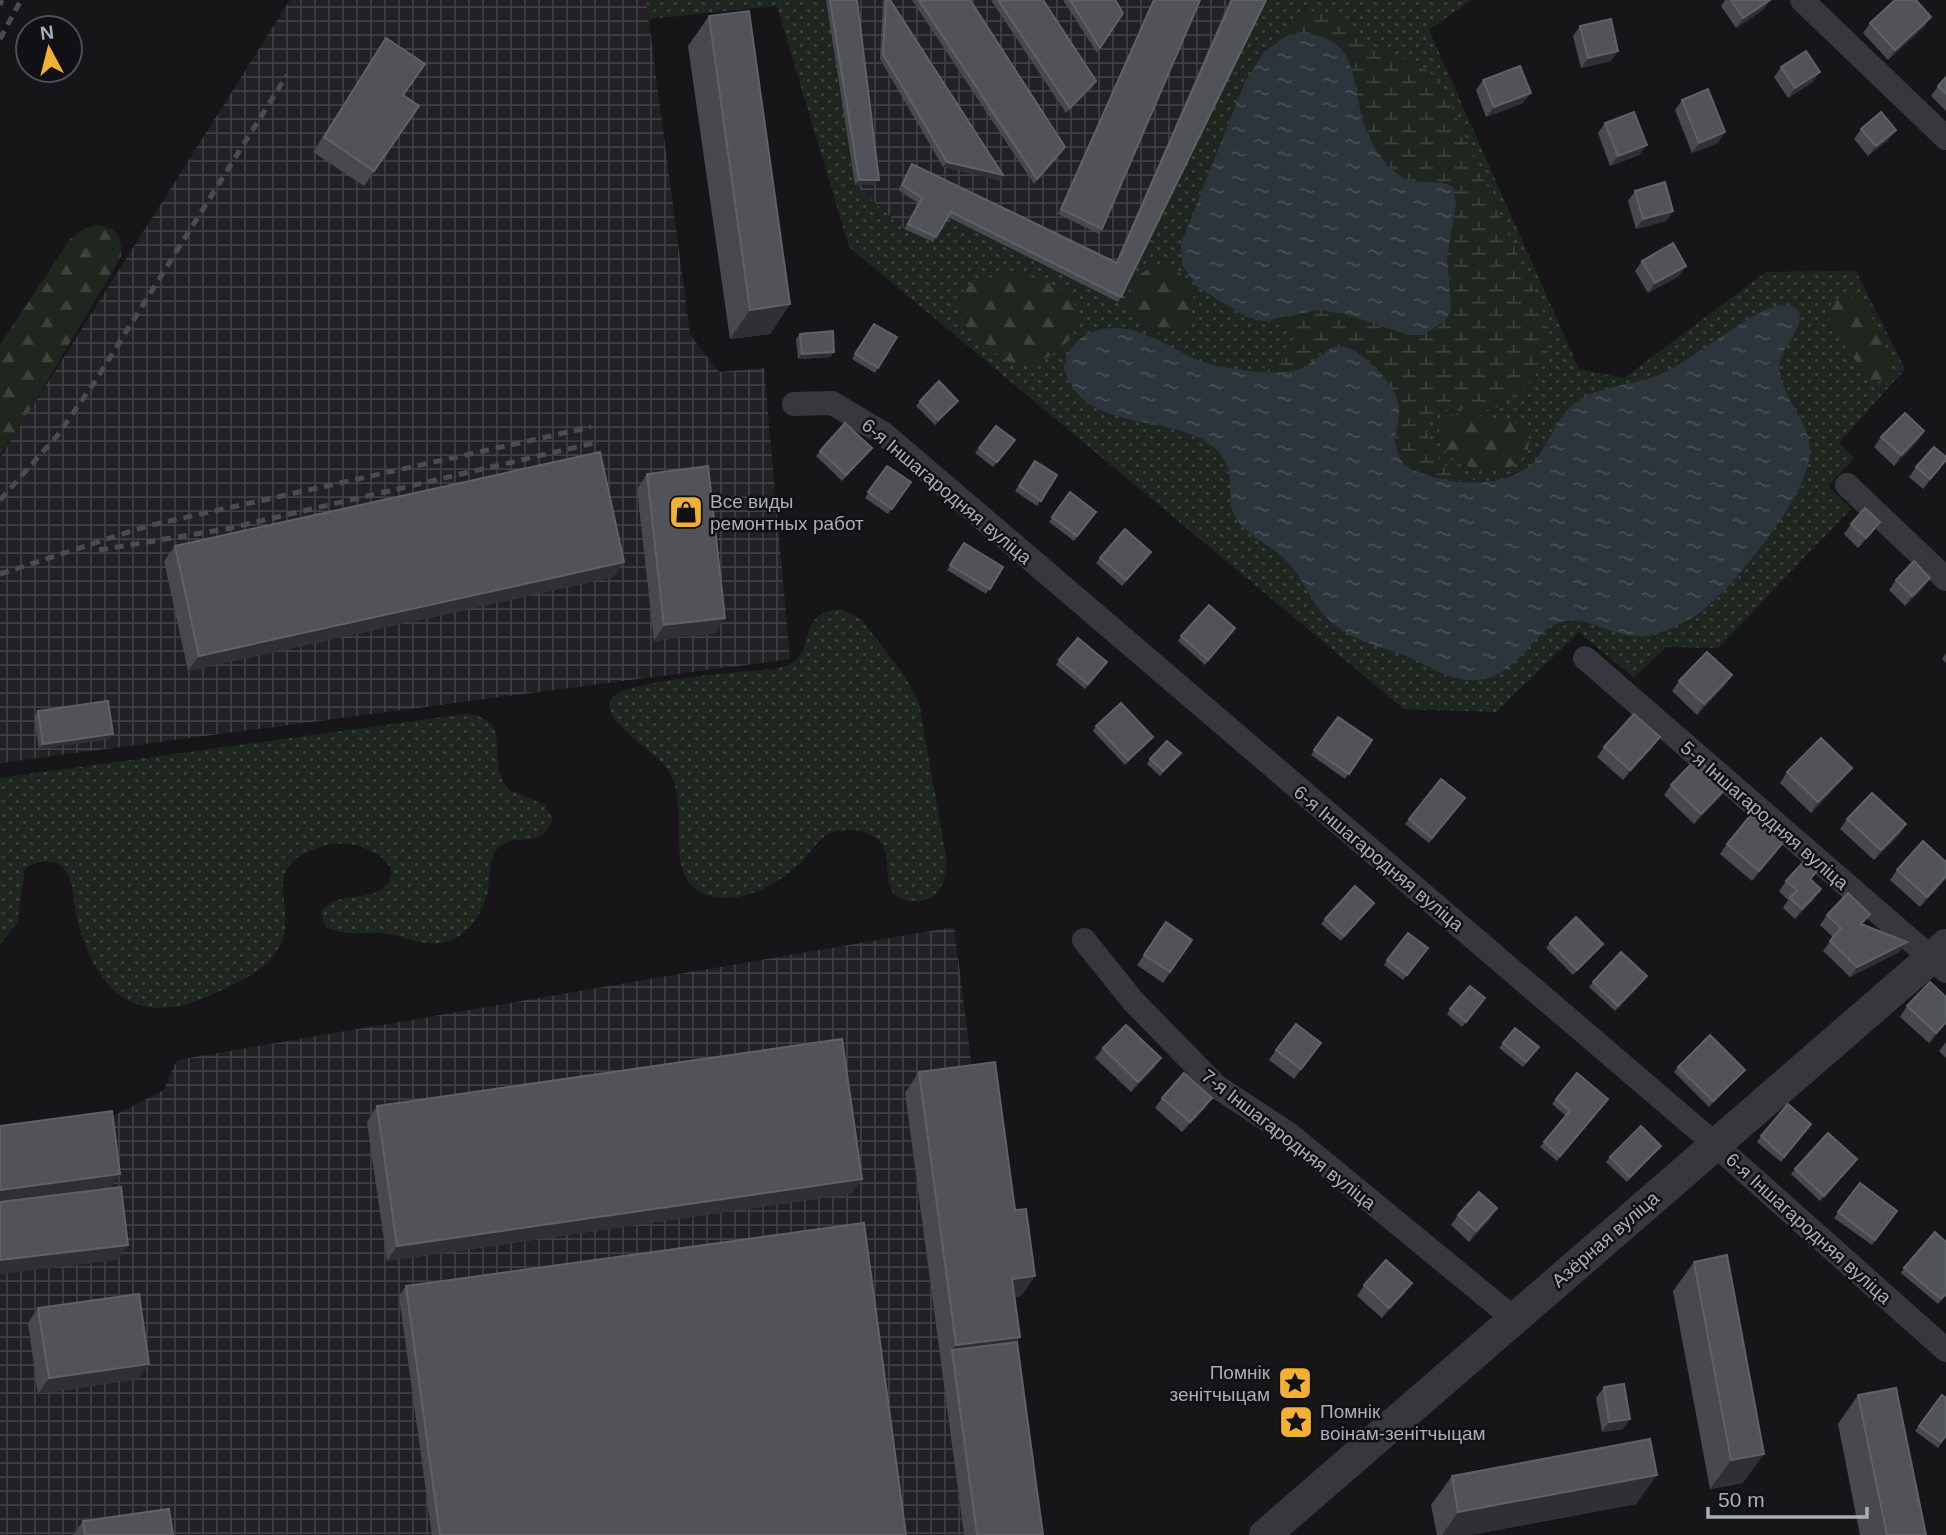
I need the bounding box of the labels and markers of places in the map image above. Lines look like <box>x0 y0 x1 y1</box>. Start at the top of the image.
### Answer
place label: Все виды ремонтных работ <box>710 491 864 534</box>
shop icon: Все виды ремонтных работ <box>667 493 705 531</box>
place label: Помнік зенітчыцам <box>1169 1362 1271 1405</box>
place icon: Помнік зенітчыцам <box>1276 1364 1314 1402</box>
place label: Помнік воінам-зенітчыцам <box>1320 1401 1486 1444</box>
place icon: Помнік воінам-зенітчыцам <box>1277 1403 1315 1441</box>

